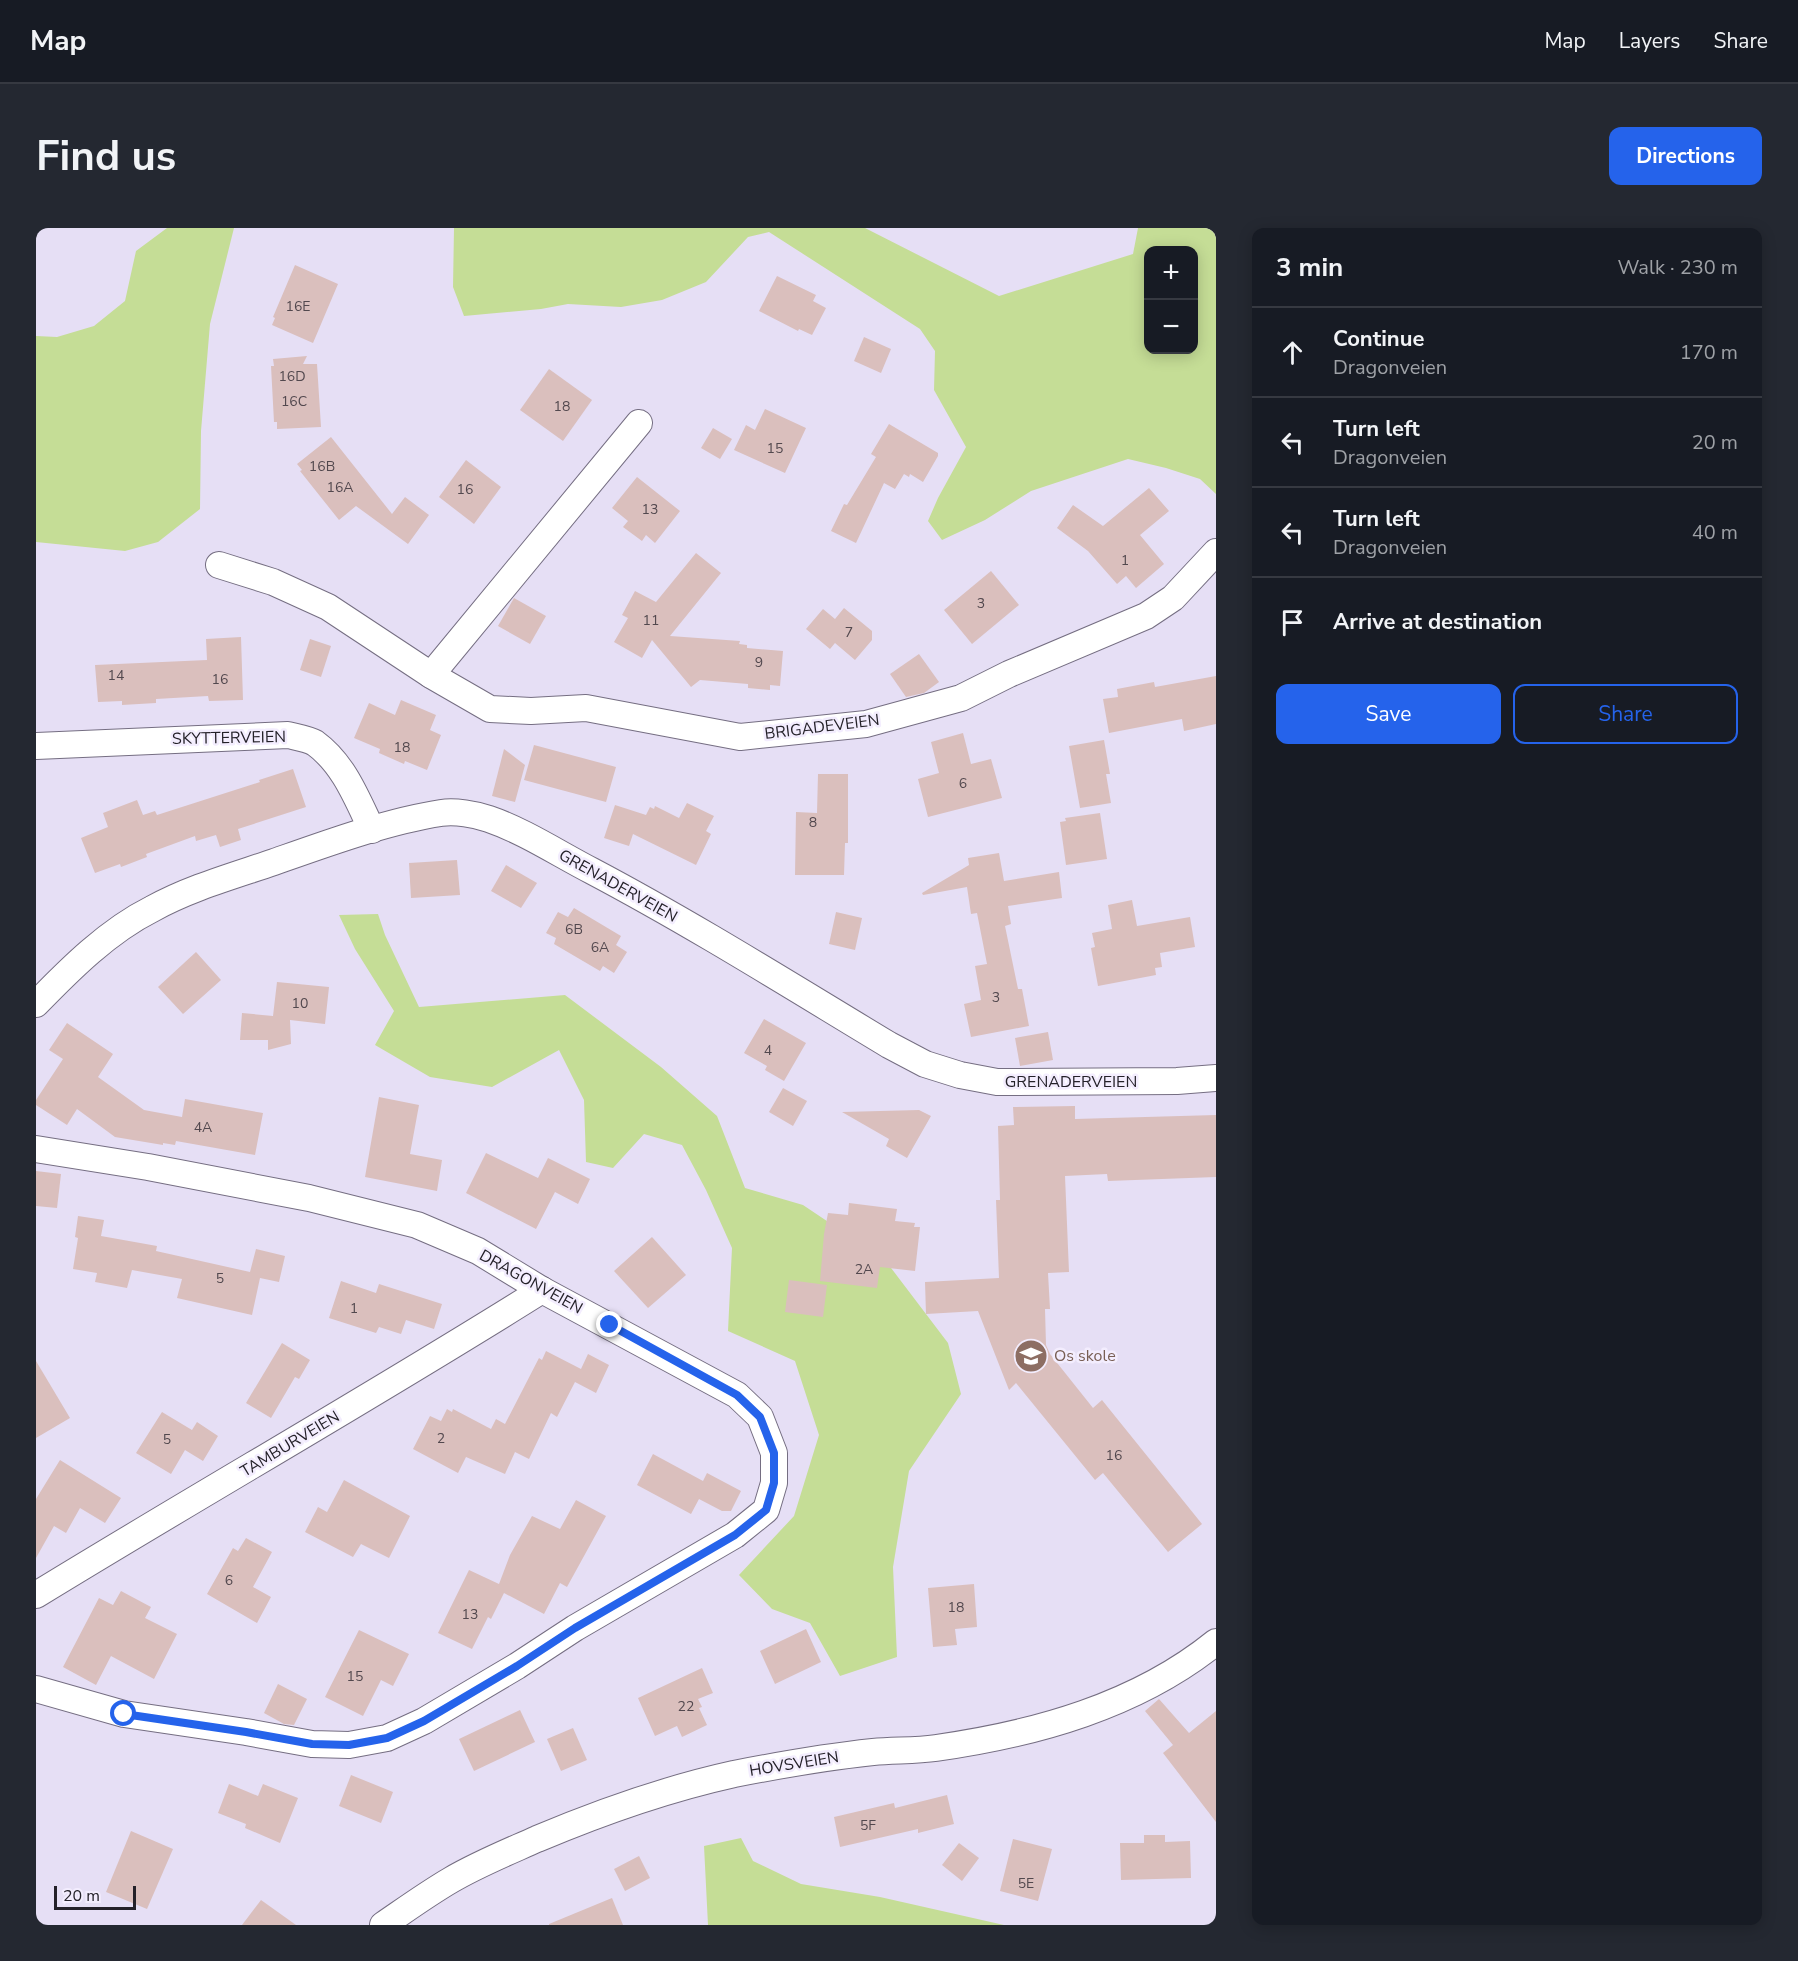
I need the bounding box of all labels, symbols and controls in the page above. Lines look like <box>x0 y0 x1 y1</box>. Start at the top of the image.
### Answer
text: Map <box>30 22 86 60</box>
text: Map <box>1544 27 1586 55</box>
text: Layers <box>1619 27 1680 55</box>
text: Share <box>1713 27 1768 55</box>
button: Directions <box>1609 127 1762 185</box>
text: Find us <box>36 128 176 185</box>
map controls <box>1144 246 1198 354</box>
button: + <box>1144 246 1198 300</box>
text: 3 min <box>1276 250 1343 285</box>
text: Walk · 230 m <box>1618 254 1738 281</box>
house number: 16E <box>286 297 310 316</box>
button: − <box>1144 300 1198 354</box>
text: Continue <box>1333 324 1424 354</box>
icon: ahead <box>1276 336 1309 369</box>
text: 170 m <box>1680 339 1738 366</box>
text: Dragonveien <box>1333 354 1447 381</box>
house number: 16D <box>278 367 306 386</box>
house number: 16C <box>281 392 307 411</box>
house number: 18 <box>554 397 570 416</box>
text: Turn left <box>1333 414 1420 444</box>
icon: left <box>1276 426 1309 459</box>
text: 20 m <box>1692 429 1738 456</box>
house number: 15 <box>767 439 783 458</box>
text: Dragonveien <box>1333 444 1447 471</box>
house number: 16B <box>309 457 335 476</box>
house number: 16A <box>326 478 354 497</box>
house number: 16 <box>457 480 473 499</box>
house number: 13 <box>642 500 658 519</box>
text: Turn left <box>1333 504 1420 534</box>
icon: left <box>1276 516 1309 549</box>
text: 40 m <box>1692 519 1738 546</box>
text: Dragonveien <box>1333 534 1447 561</box>
house number: 1 <box>1121 551 1129 570</box>
house number: 3 <box>977 594 985 613</box>
icon: arrive <box>1276 606 1309 639</box>
text: Arrive at destination <box>1333 607 1542 637</box>
house number: 11 <box>643 611 659 630</box>
house number: 7 <box>845 623 853 642</box>
house number: 9 <box>755 653 763 672</box>
house number: 14 <box>108 666 124 685</box>
house number: 16 <box>212 670 228 689</box>
button: Save <box>1276 684 1501 744</box>
button: Share <box>1513 684 1738 744</box>
street label: BRIGADEVEIEN <box>763 709 881 745</box>
street label: SKYTTERVEIEN <box>172 726 286 750</box>
house number: 18 <box>394 738 410 757</box>
house number: 6 <box>959 774 967 793</box>
house number: 8 <box>809 813 817 832</box>
street label: GRENADERVEIEN <box>555 844 681 928</box>
house number: 6B <box>565 920 583 939</box>
house number: 6A <box>591 938 609 957</box>
house number: 3 <box>992 988 1000 1007</box>
house number: 10 <box>292 994 308 1013</box>
house number: 4 <box>764 1041 772 1060</box>
street label: GRENADERVEIEN <box>1005 1071 1137 1093</box>
house number: 4A <box>194 1118 212 1137</box>
street label: DRAGONVEIEN <box>475 1244 587 1320</box>
house number: 2A <box>855 1260 873 1279</box>
house number: 5 <box>216 1269 224 1288</box>
house number: 1 <box>350 1299 358 1318</box>
route end <box>596 1311 622 1337</box>
school or university icon: Os skole <box>1013 1338 1049 1374</box>
place label: Os skole <box>1054 1345 1116 1367</box>
street label: TAMBURVEIEN <box>236 1406 344 1482</box>
house number: 2 <box>437 1429 445 1448</box>
house number: 5 <box>163 1430 171 1449</box>
house number: 16 <box>1106 1446 1122 1465</box>
house number: 6 <box>225 1571 233 1590</box>
house number: 18 <box>948 1598 964 1617</box>
house number: 13 <box>462 1605 478 1624</box>
house number: 15 <box>347 1667 363 1686</box>
house number: 22 <box>678 1697 694 1716</box>
route start <box>110 1700 136 1726</box>
street label: HOVSVEIEN <box>748 1746 840 1782</box>
house number: 5F <box>860 1816 876 1835</box>
house number: 5E <box>1018 1874 1034 1893</box>
scale bar <box>54 1883 136 1910</box>
text: 20 m <box>63 1885 100 1907</box>

